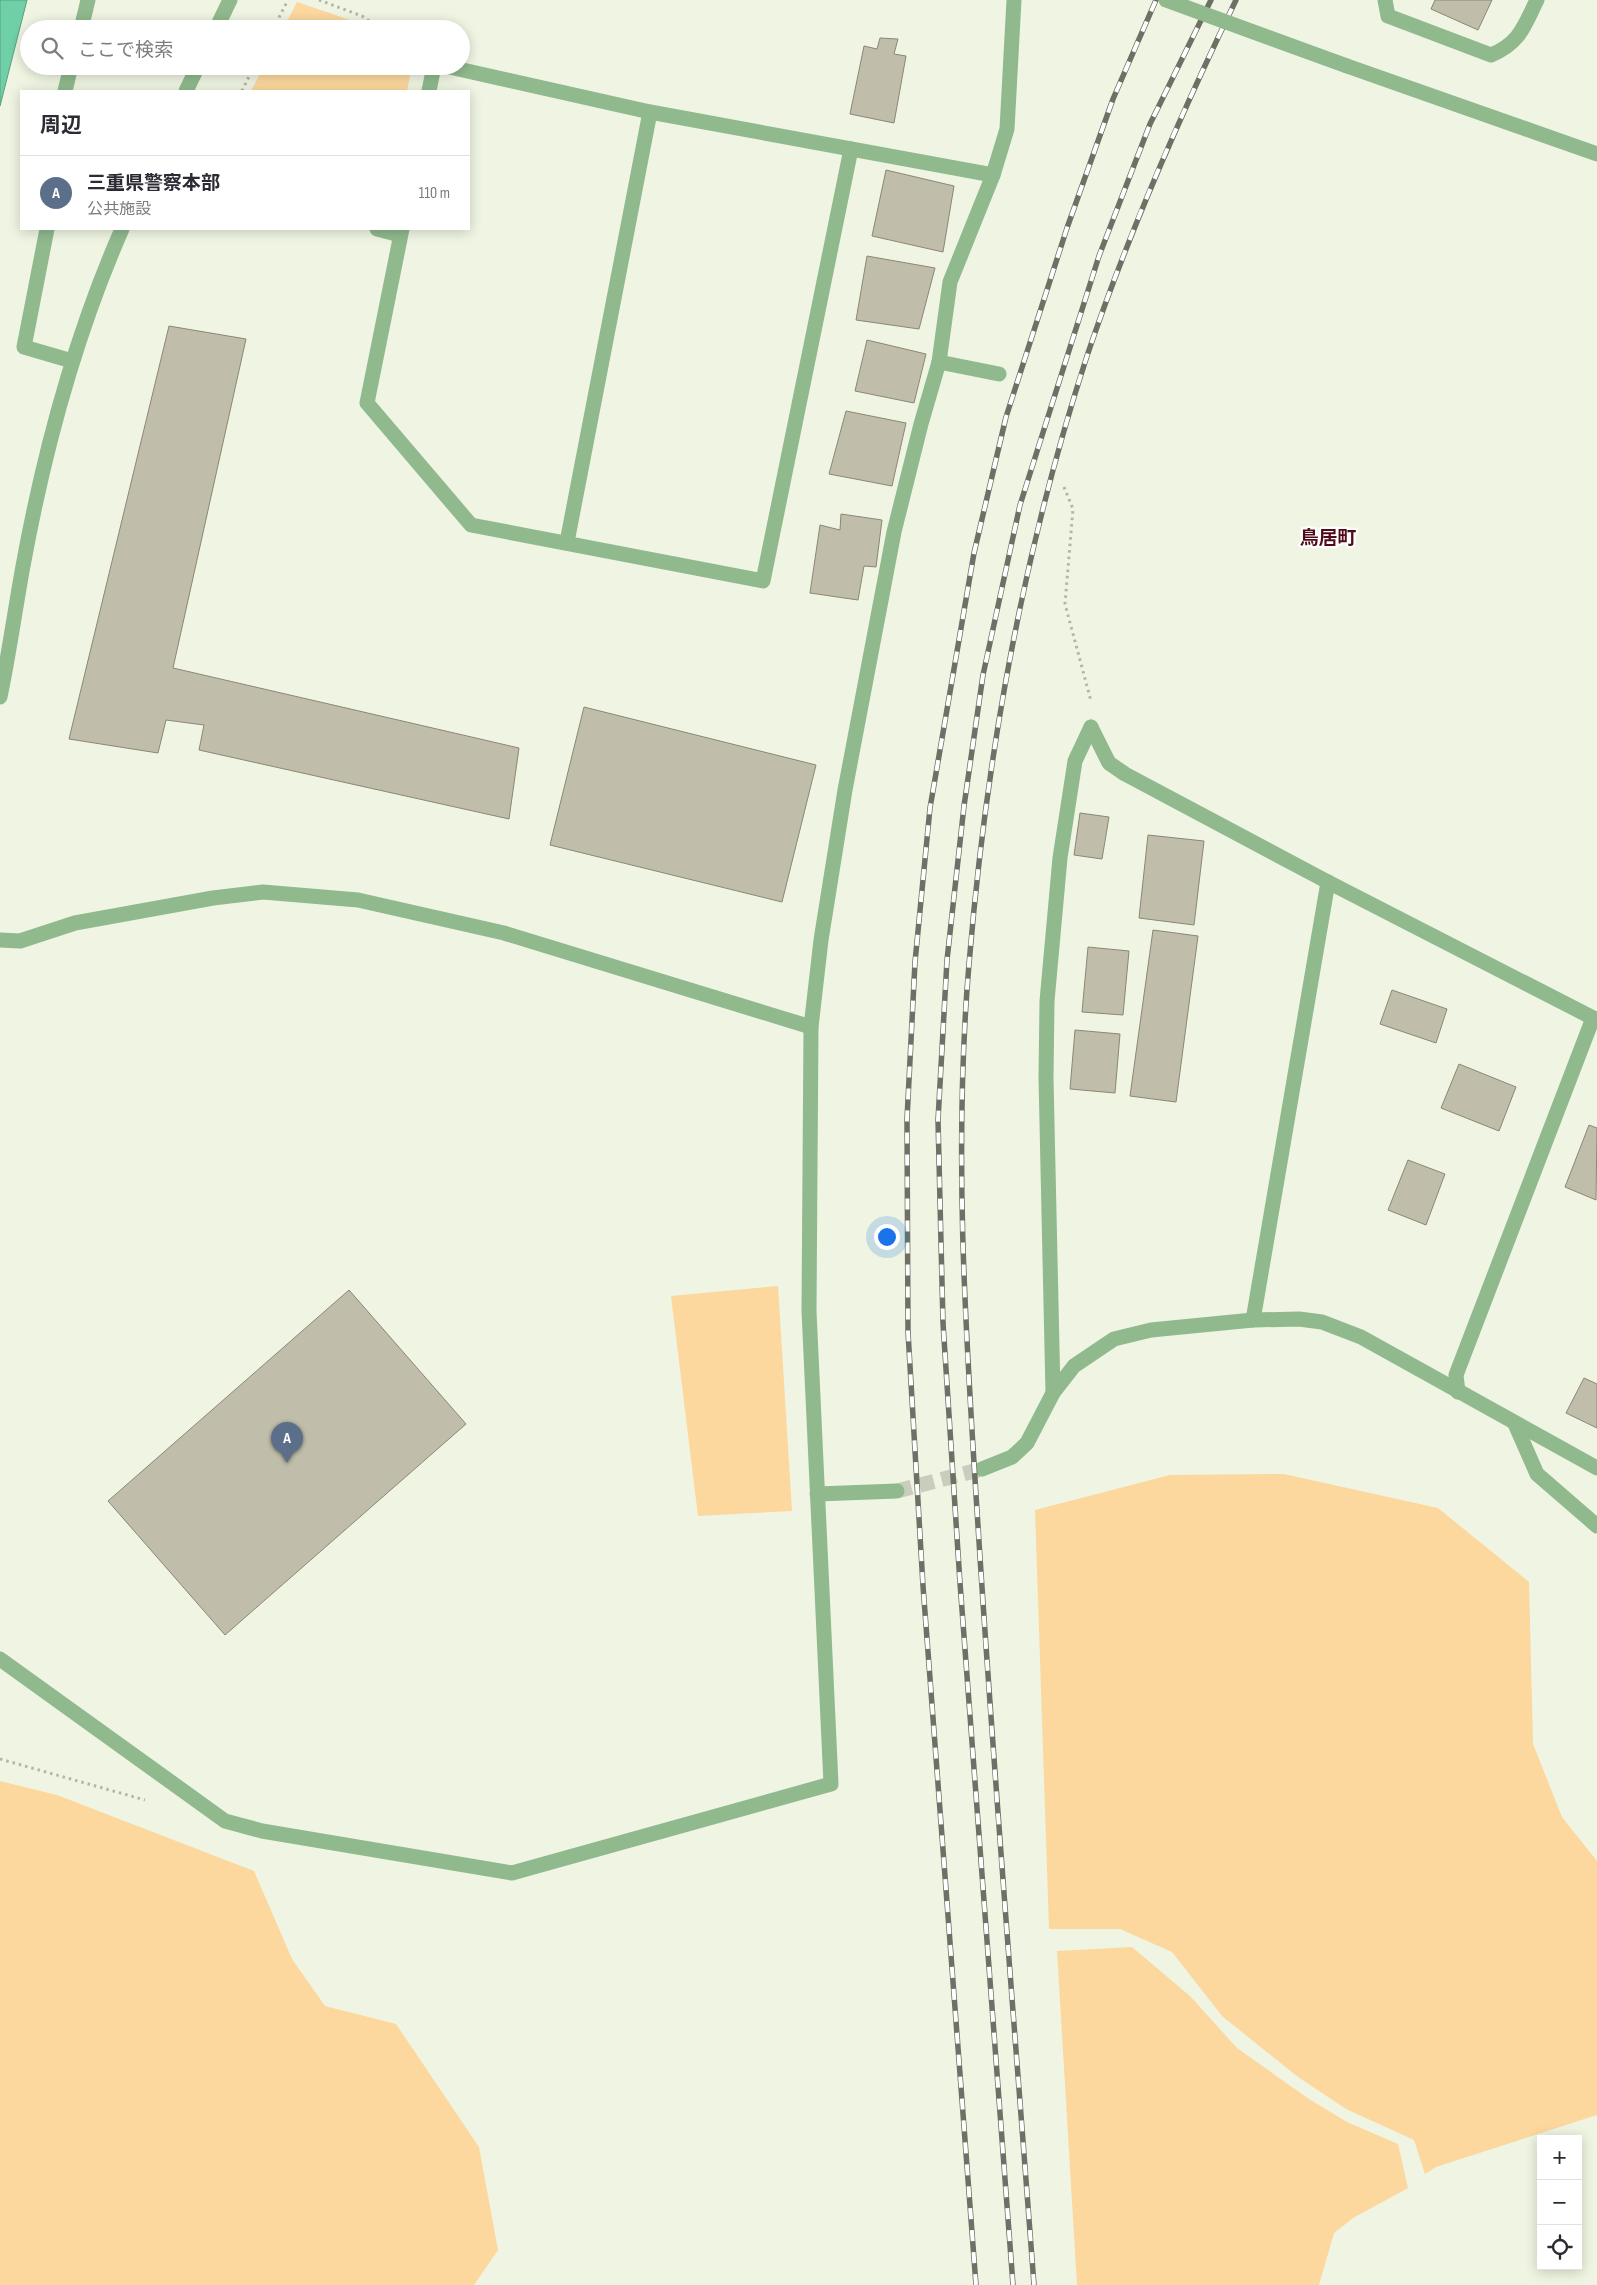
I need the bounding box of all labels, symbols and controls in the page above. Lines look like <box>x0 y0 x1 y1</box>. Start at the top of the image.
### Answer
search box <box>20 20 470 75</box>
icon: search <box>38 34 66 62</box>
text: ここで検索 <box>78 39 173 62</box>
text: 周辺 <box>40 113 82 138</box>
text: 三重県警察本部 <box>87 172 220 195</box>
text: A <box>52 184 60 203</box>
text: 110 m <box>419 184 450 203</box>
text: 公共施設 <box>87 200 151 219</box>
district label: 鳥居町 <box>1299 527 1357 550</box>
your location <box>874 1224 900 1250</box>
pin: A <box>271 1422 303 1463</box>
map controls <box>1537 2135 1582 2270</box>
button: + <box>1537 2135 1582 2180</box>
button: − <box>1537 2180 1582 2225</box>
button: locate <box>1537 2225 1582 2270</box>

